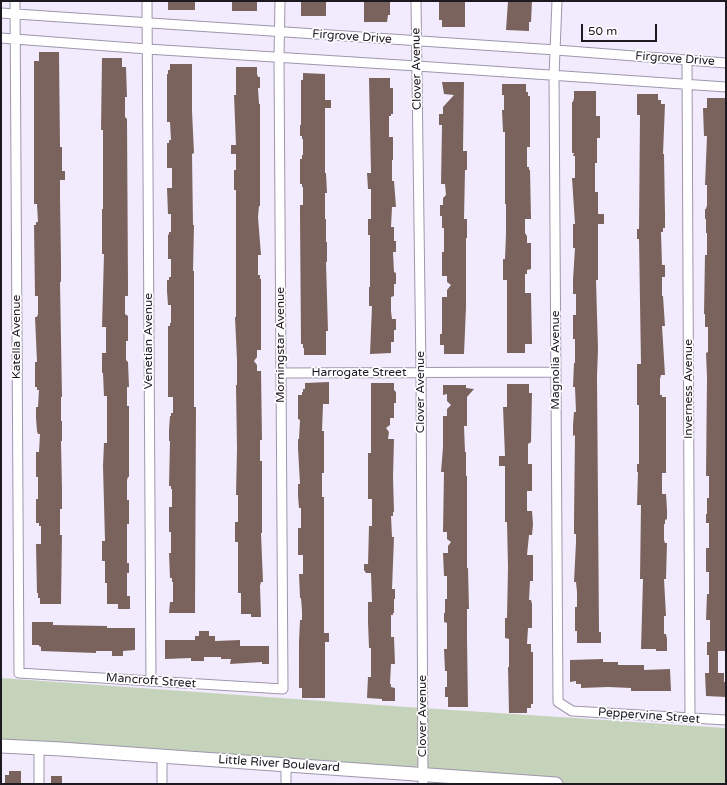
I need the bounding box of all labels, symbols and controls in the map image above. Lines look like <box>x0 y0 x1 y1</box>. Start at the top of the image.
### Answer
scale bar <box>583 16 659 42</box>
text: 50 m <box>588 24 617 38</box>
street label: Firgrove Drive <box>312 27 392 47</box>
street label: Clover Avenue <box>409 28 425 110</box>
street label: Firgrove Drive <box>635 49 715 69</box>
street label: Morningstar Avenue <box>274 287 288 403</box>
street label: Venetian Avenue <box>142 293 156 389</box>
street label: Katella Avenue <box>10 295 24 379</box>
street label: Magnolia Avenue <box>549 310 563 410</box>
street label: Inverness Avenue <box>682 339 696 439</box>
street label: Clover Avenue <box>414 351 428 433</box>
street label: Harrogate Street <box>312 366 406 380</box>
street label: Mancroft Street <box>106 671 196 691</box>
street label: Clover Avenue <box>416 675 430 757</box>
street label: Peppervine Street <box>598 705 700 727</box>
street label: Little River Boulevard <box>218 753 340 775</box>

